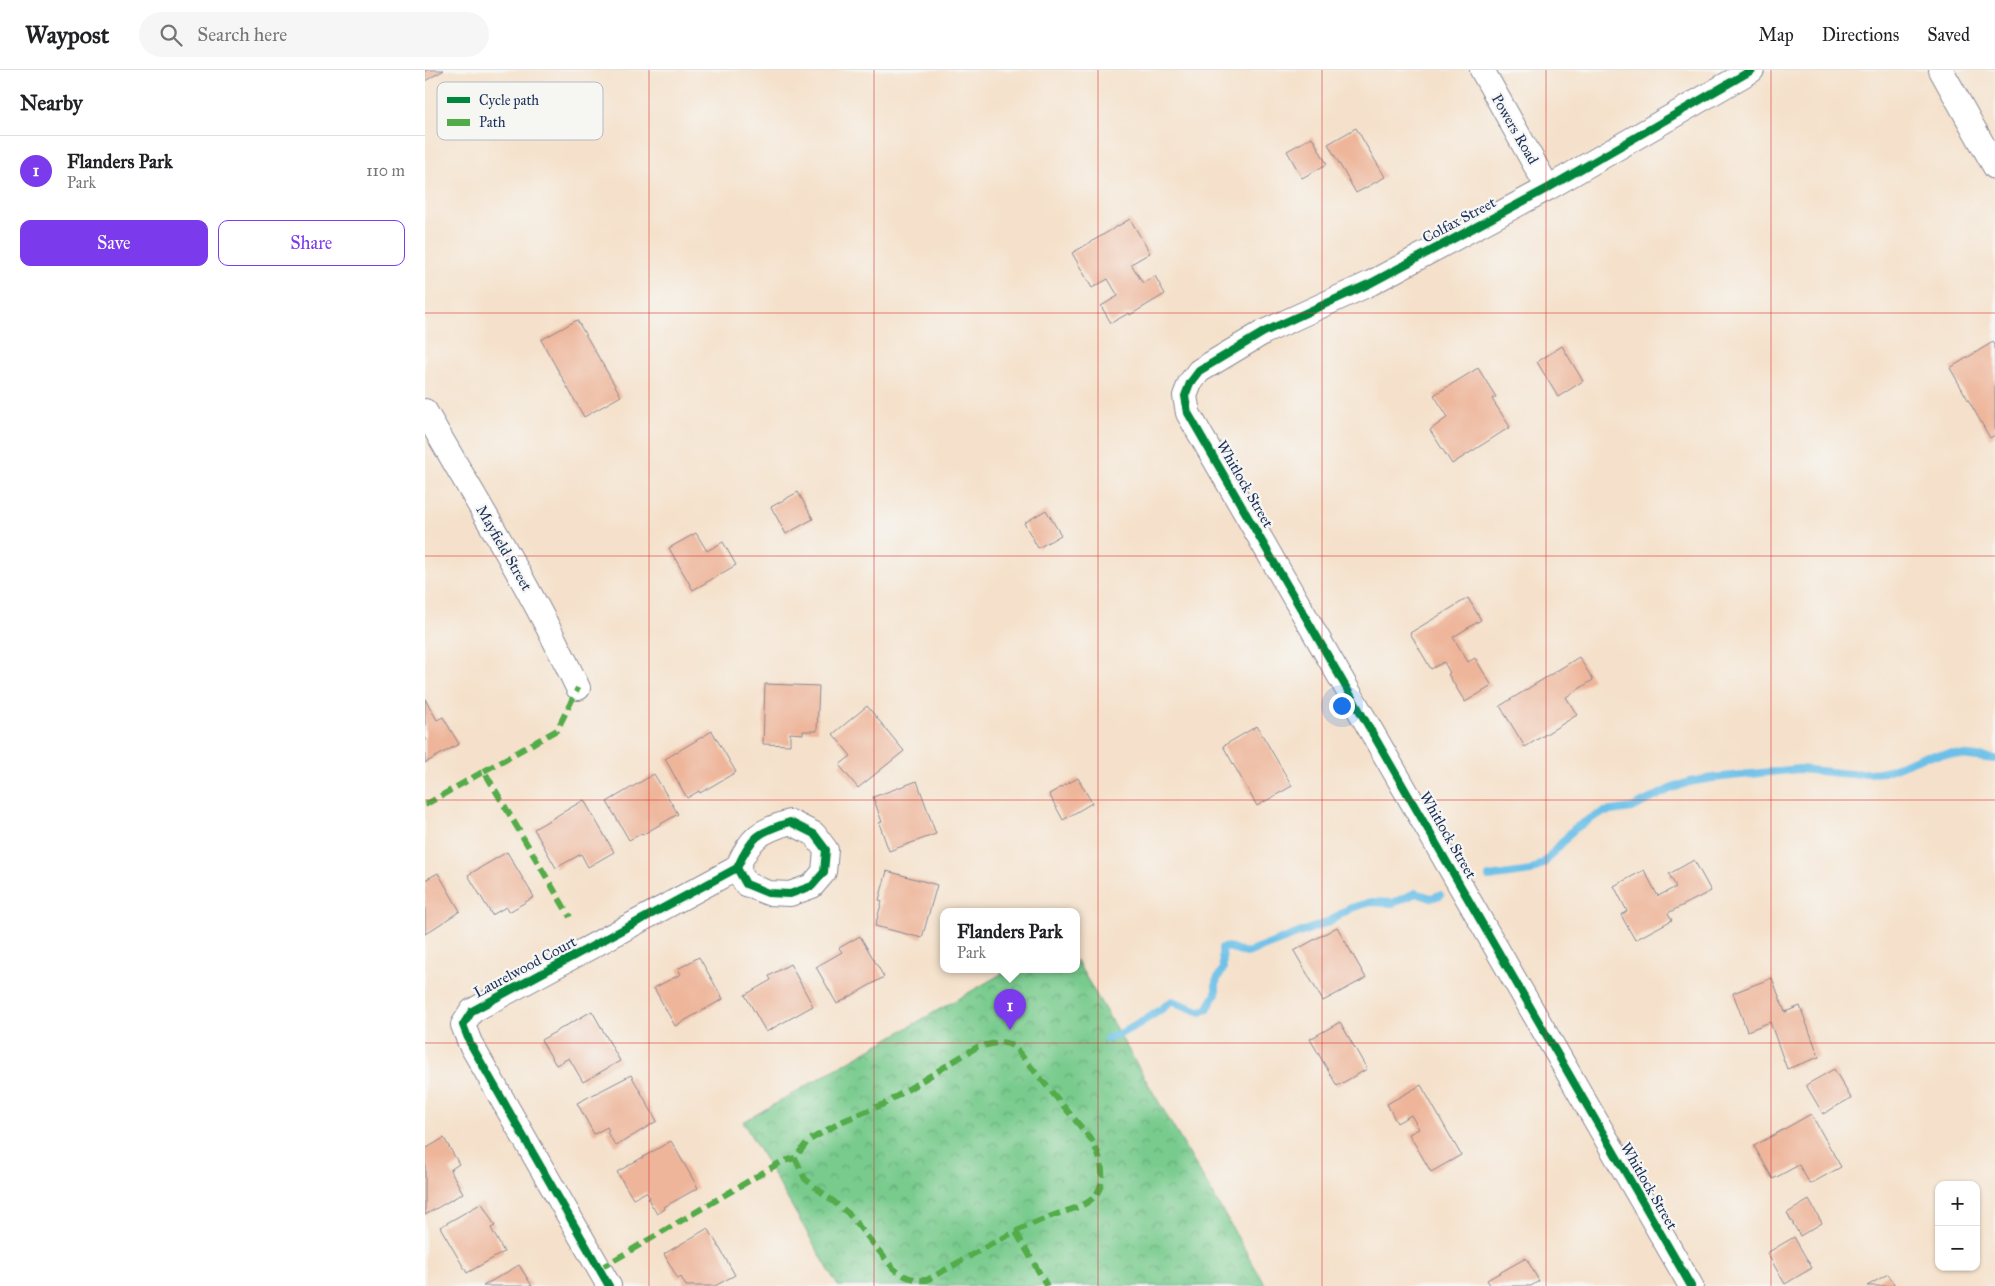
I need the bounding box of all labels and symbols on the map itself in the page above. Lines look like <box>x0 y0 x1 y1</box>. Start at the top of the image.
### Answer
legend <box>437 82 603 140</box>
street label: Powers Road <box>1488 91 1543 168</box>
text: Cycle path <box>479 92 539 109</box>
text: Path <box>479 114 506 131</box>
street label: Colfax Street <box>1419 193 1499 247</box>
street label: Whitlock Street <box>1213 437 1278 531</box>
street label: Mayfield Street <box>472 502 536 594</box>
your location <box>1329 693 1355 719</box>
street label: Whitlock Street <box>1416 788 1481 882</box>
street label: Laurelwood Court <box>471 932 580 1002</box>
pin: 1 <box>994 989 1026 1030</box>
street label: Whitlock Street <box>1617 1139 1682 1233</box>

